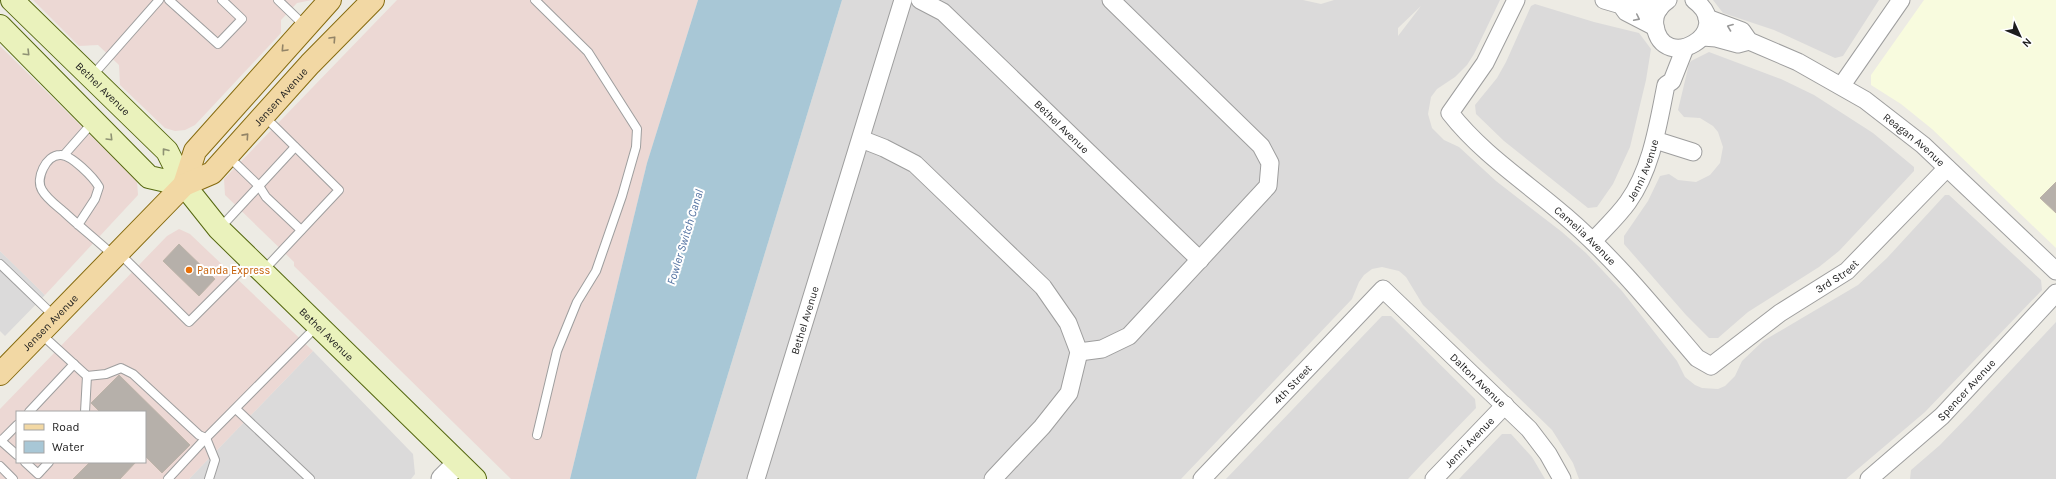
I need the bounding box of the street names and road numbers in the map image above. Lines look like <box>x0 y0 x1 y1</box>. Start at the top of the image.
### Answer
street label: Bethel Avenue <box>73 60 133 119</box>
street label: Jensen Avenue <box>252 65 311 129</box>
street label: Bethel Avenue <box>1031 98 1092 157</box>
street label: Reagan Avenue <box>1880 111 1948 169</box>
street label: Jenni Avenue <box>1625 138 1661 204</box>
street label: Camelia Avenue <box>1551 204 1619 268</box>
street label: 3rd Street <box>1813 257 1862 296</box>
street label: Bethel Avenue <box>789 284 822 356</box>
street label: Jensen Avenue <box>20 292 81 354</box>
street label: Bethel Avenue <box>296 305 356 364</box>
street label: Dalton Avenue <box>1447 351 1508 410</box>
street label: Spencer Avenue <box>1935 356 1999 424</box>
street label: 4th Street <box>1271 362 1315 407</box>
street label: Jenni Avenue <box>1442 414 1497 471</box>

